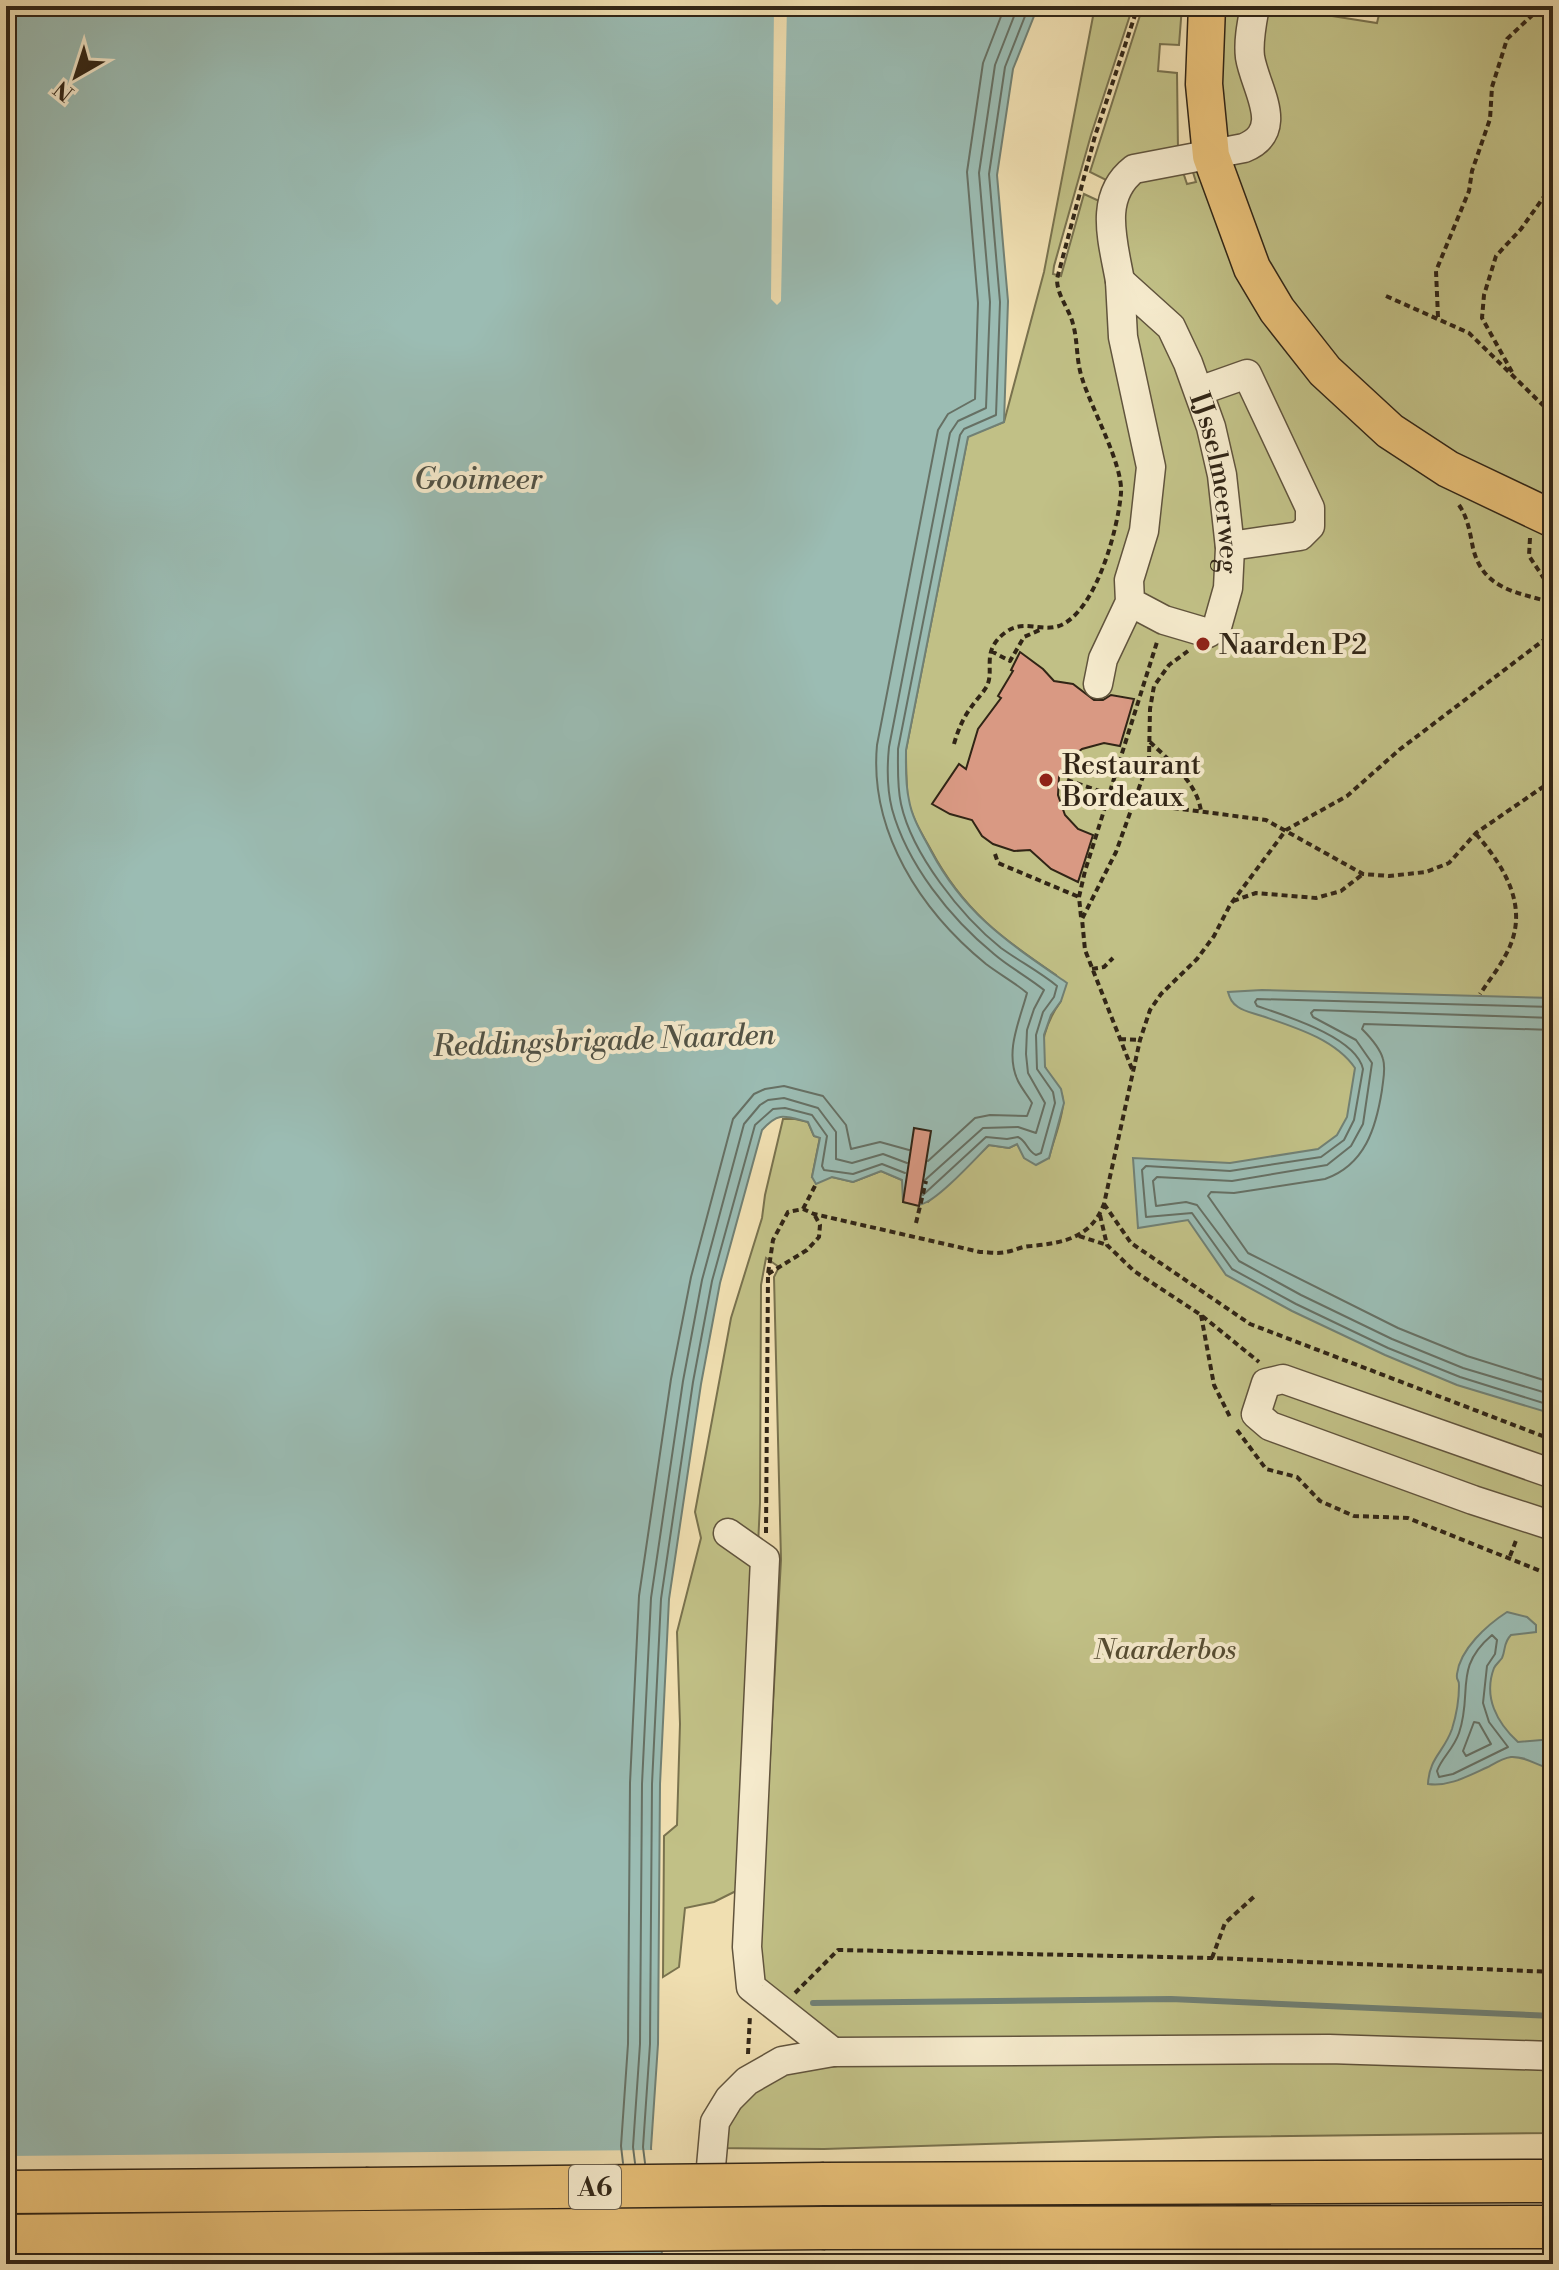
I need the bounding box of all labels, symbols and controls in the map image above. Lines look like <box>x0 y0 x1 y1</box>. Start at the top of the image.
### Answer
north arrow <box>36 36 116 116</box>
text: N <box>49 74 80 106</box>
street label: IJsselmeerweg <box>1181 388 1246 575</box>
water label: Gooimeer <box>414 461 543 499</box>
place label: Naarden P2 <box>1219 628 1367 663</box>
marker: Naarden P2 <box>1194 635 1212 653</box>
place label: Restaurant Bordeaux <box>1061 748 1201 815</box>
marker: Restaurant Bordeaux <box>1037 771 1055 789</box>
water label: Reddingsbrigade Naarden <box>431 1016 776 1066</box>
park label: Naarderbos <box>1093 1633 1236 1668</box>
road number: A6 <box>569 2165 621 2209</box>

